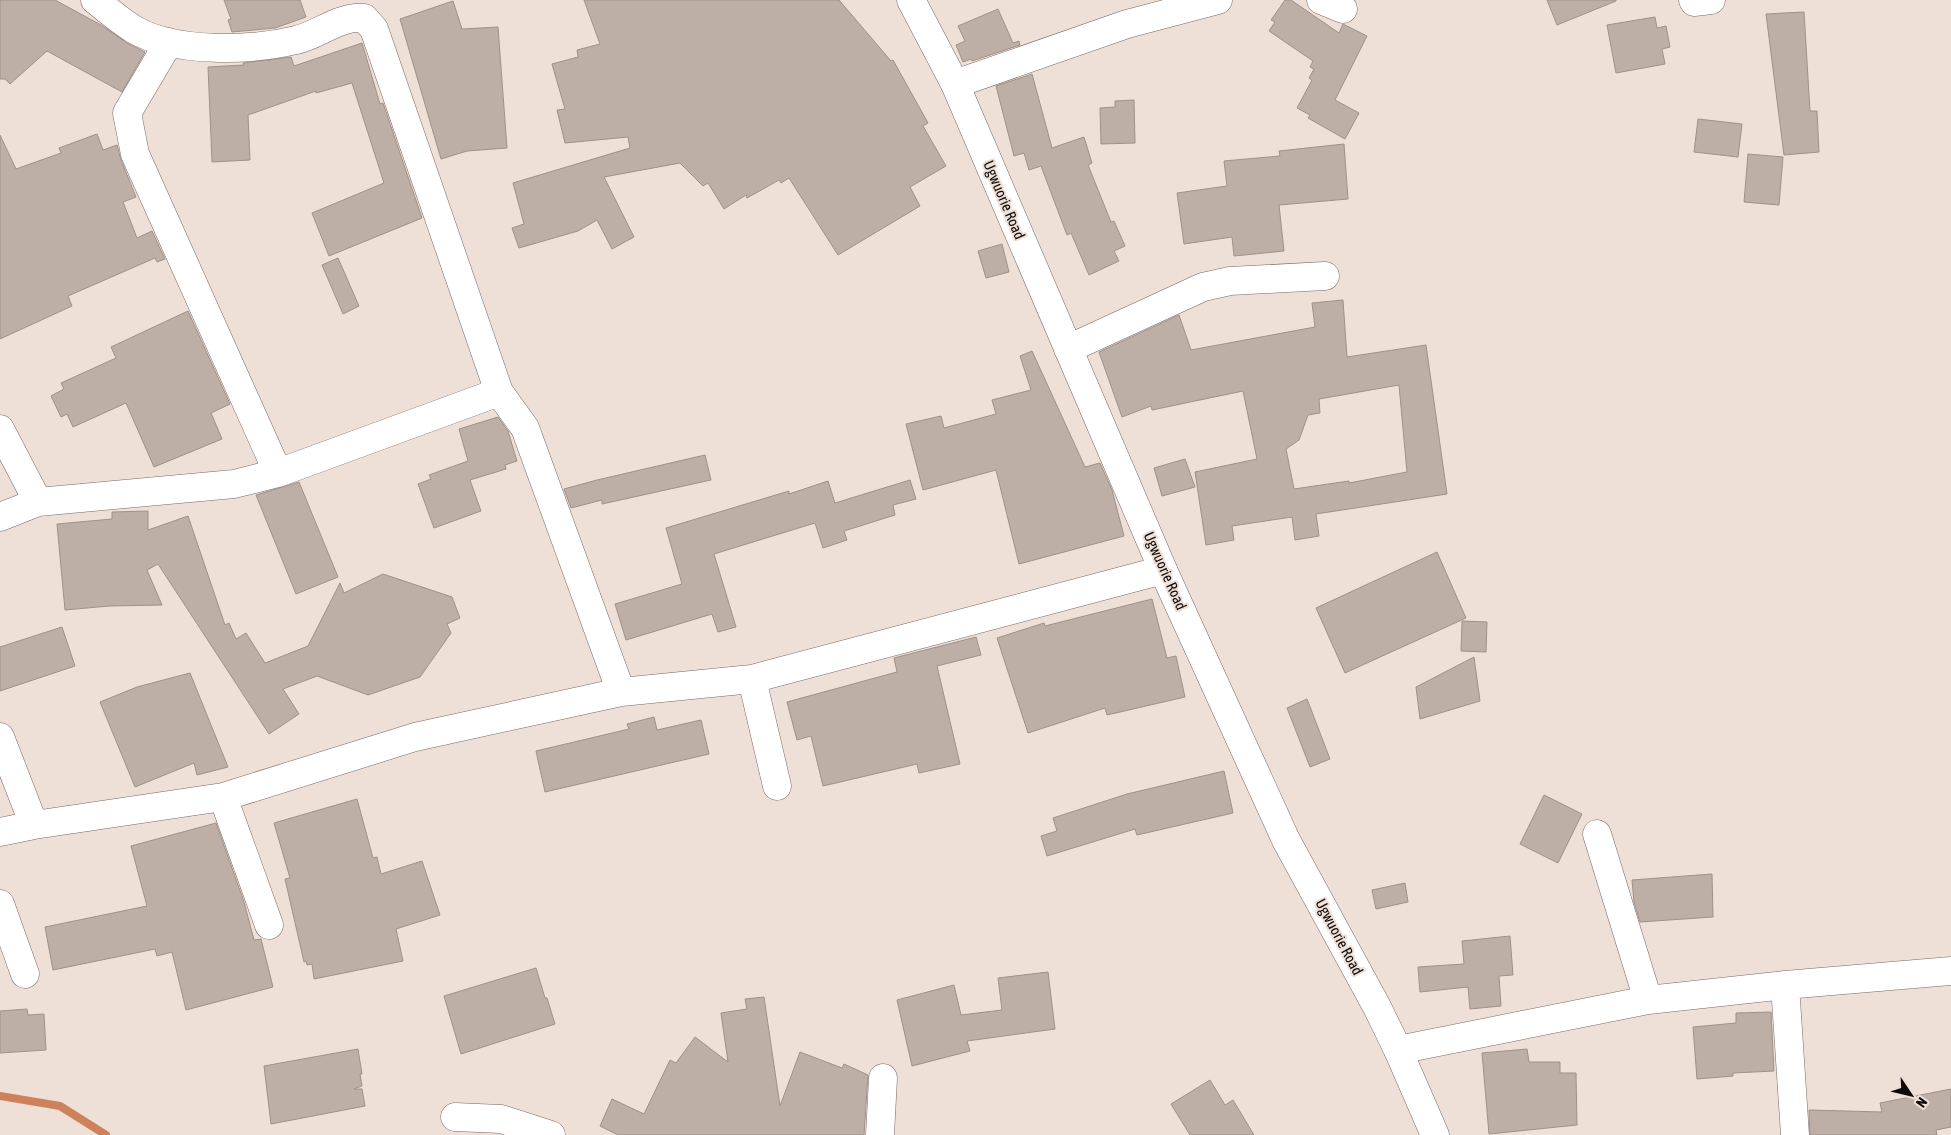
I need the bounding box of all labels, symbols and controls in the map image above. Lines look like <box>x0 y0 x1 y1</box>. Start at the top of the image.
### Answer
street label: Ugwuorie Road <box>980 158 1029 242</box>
street label: Ugwuorie Road <box>1141 529 1190 613</box>
street label: Ugwuorie Road <box>1312 896 1367 978</box>
north arrow <box>1886 1070 1936 1120</box>
text: N <box>1913 1094 1931 1110</box>

